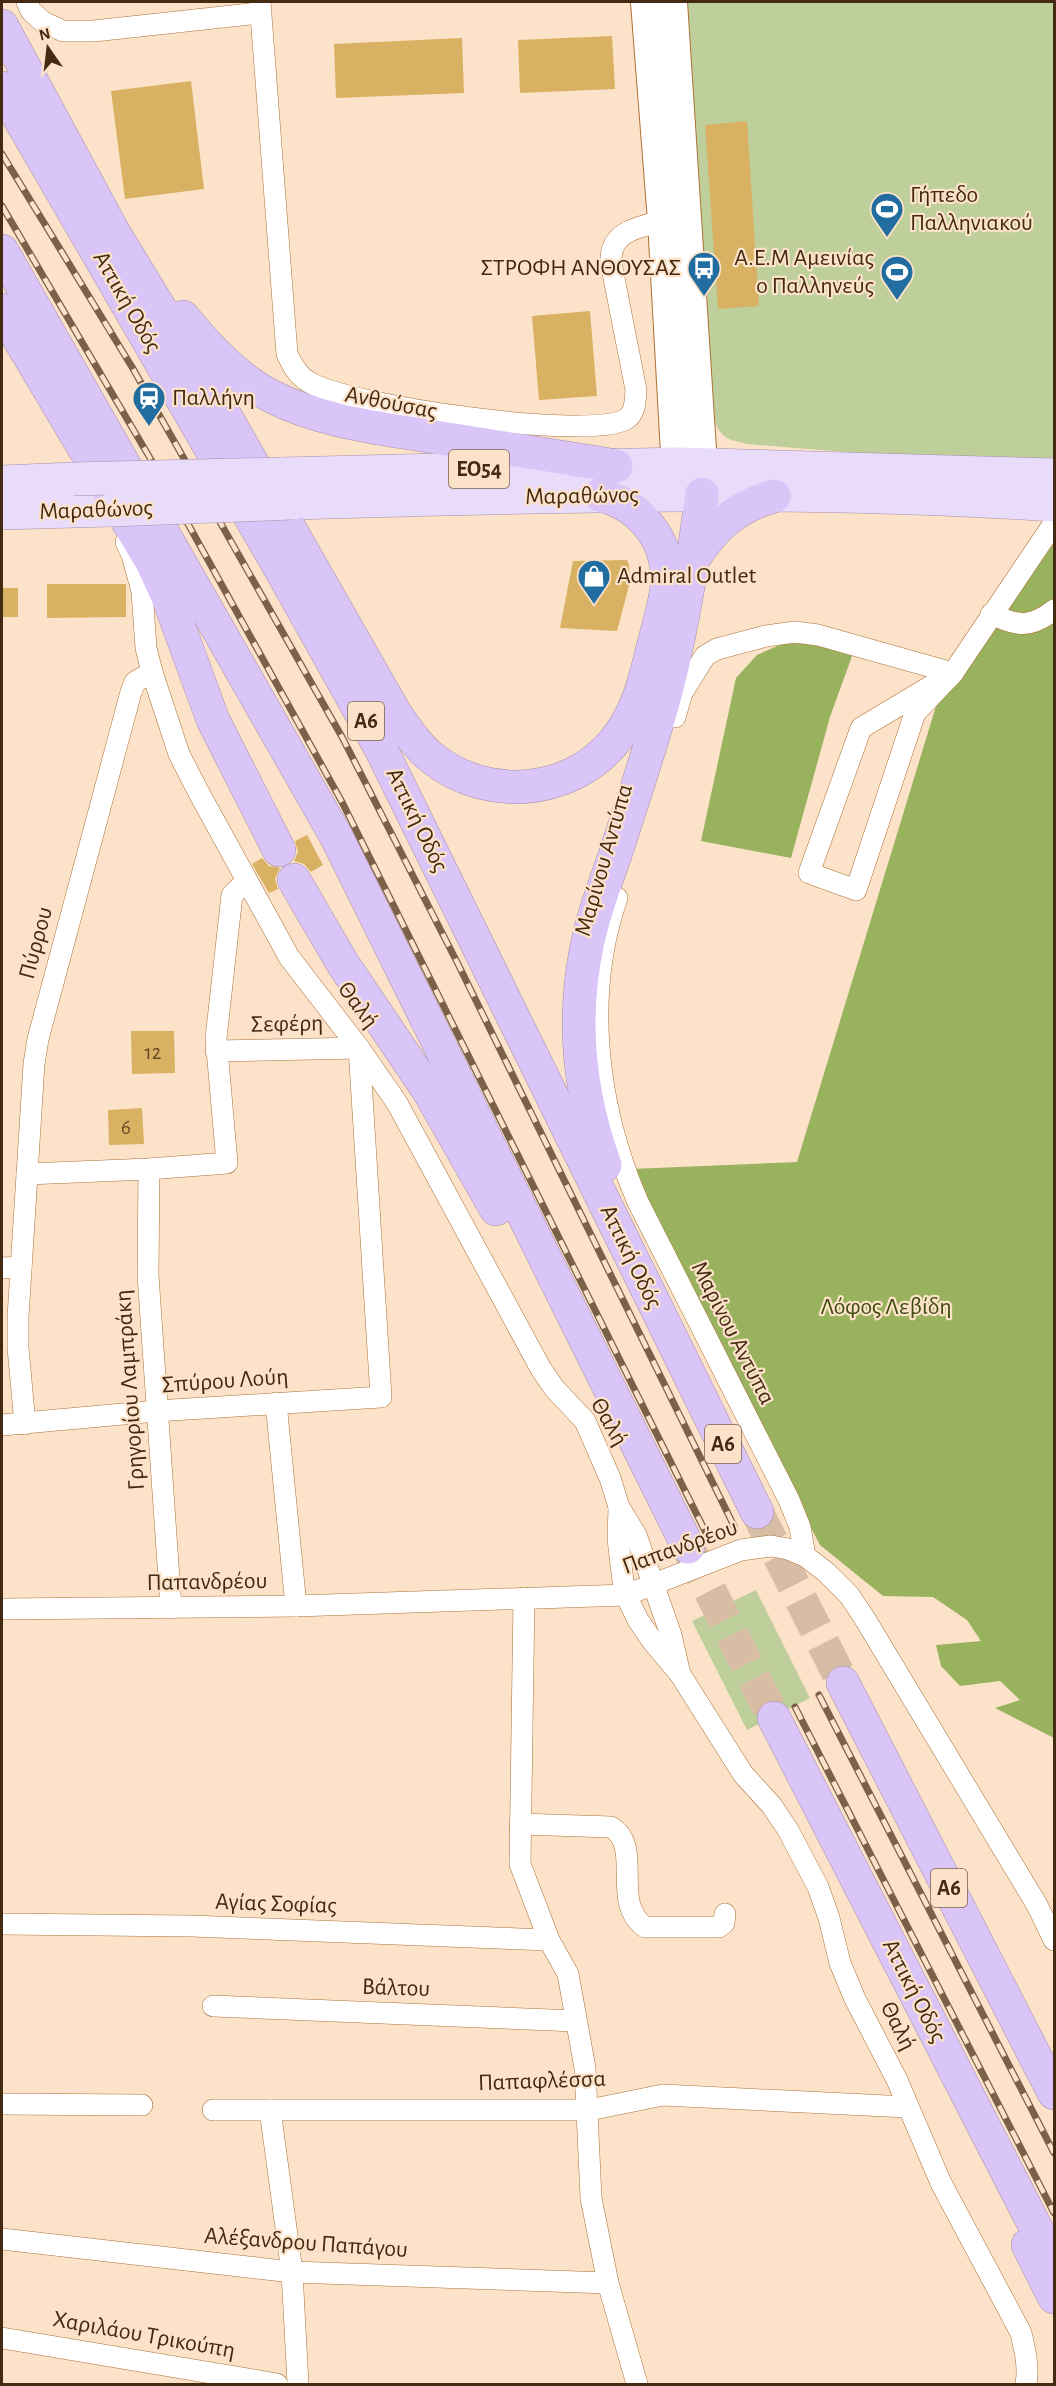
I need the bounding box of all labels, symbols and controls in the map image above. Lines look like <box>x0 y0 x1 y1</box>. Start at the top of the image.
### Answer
north arrow <box>18 18 78 78</box>
text: N <box>37 25 52 44</box>
place label: Γήπεδο Παλληνιακού <box>910 183 1033 235</box>
sports icon: Γήπεδο Παλληνιακού <box>869 191 905 238</box>
place label: Α.Ε.Μ Αμεινίας ο Παλληνεύς <box>734 246 874 298</box>
street label: Αττική Οδός <box>88 247 166 357</box>
bus stop icon: ΣΤΡΟΦΗ ΑΝΘΟΥΣΑΣ <box>686 250 722 297</box>
sports icon: Α.Ε.Μ Αμεινίας ο Παλληνεύς <box>879 254 915 301</box>
place label: ΣΤΡΟΦΗ ΑΝΘΟΥΣΑΣ <box>480 256 681 280</box>
station icon: Παλλήνη <box>131 380 167 427</box>
street label: Ανθούσας <box>343 382 439 424</box>
place label: Παλλήνη <box>172 386 255 410</box>
road number: ΕΟ54 <box>449 450 509 488</box>
street label: Μαραθώνος <box>525 483 639 509</box>
street label: Μαραθώνος <box>39 496 153 524</box>
shop icon: Admiral Outlet <box>576 558 612 605</box>
place label: Admiral Outlet <box>617 564 756 588</box>
road number: Α6 <box>348 702 384 740</box>
street label: Αττική Οδός <box>382 764 452 876</box>
street label: Μαρίνου Αντύπα <box>571 781 637 939</box>
street label: Πύρρου <box>15 904 57 982</box>
street label: Θαλή <box>333 977 383 1033</box>
street label: Σεφέρη <box>250 1011 324 1037</box>
house number: 12 <box>145 1042 161 1063</box>
house number: 6 <box>121 1117 131 1138</box>
street label: Αττική Οδός <box>596 1201 666 1313</box>
street label: Μαρίνου Αντύπα <box>687 1258 779 1408</box>
street label: Γρηγορίου Λαμπράκη <box>111 1289 149 1491</box>
park label: Λόφος Λεβίδη <box>820 1295 952 1319</box>
street label: Σπύρου Λούη <box>161 1365 289 1397</box>
street label: Θαλή <box>586 1394 632 1450</box>
road number: Α6 <box>705 1425 741 1463</box>
street label: Παπανδρέου <box>619 1515 741 1579</box>
street label: Παπανδρέου <box>146 1569 268 1595</box>
road number: Α6 <box>931 1869 967 1907</box>
street label: Αγίας Σοφίας <box>215 1890 337 1918</box>
street label: Αττική Οδός <box>878 1935 950 2047</box>
street label: Βάλτου <box>362 1975 430 2001</box>
street label: Θαλή <box>876 1998 920 2054</box>
street label: Παπαφλέσσα <box>478 2067 606 2095</box>
street label: Αλέξανδρου Παπάγου <box>203 2224 409 2262</box>
street label: Χαριλάου Τρικούπη <box>51 2307 237 2363</box>

